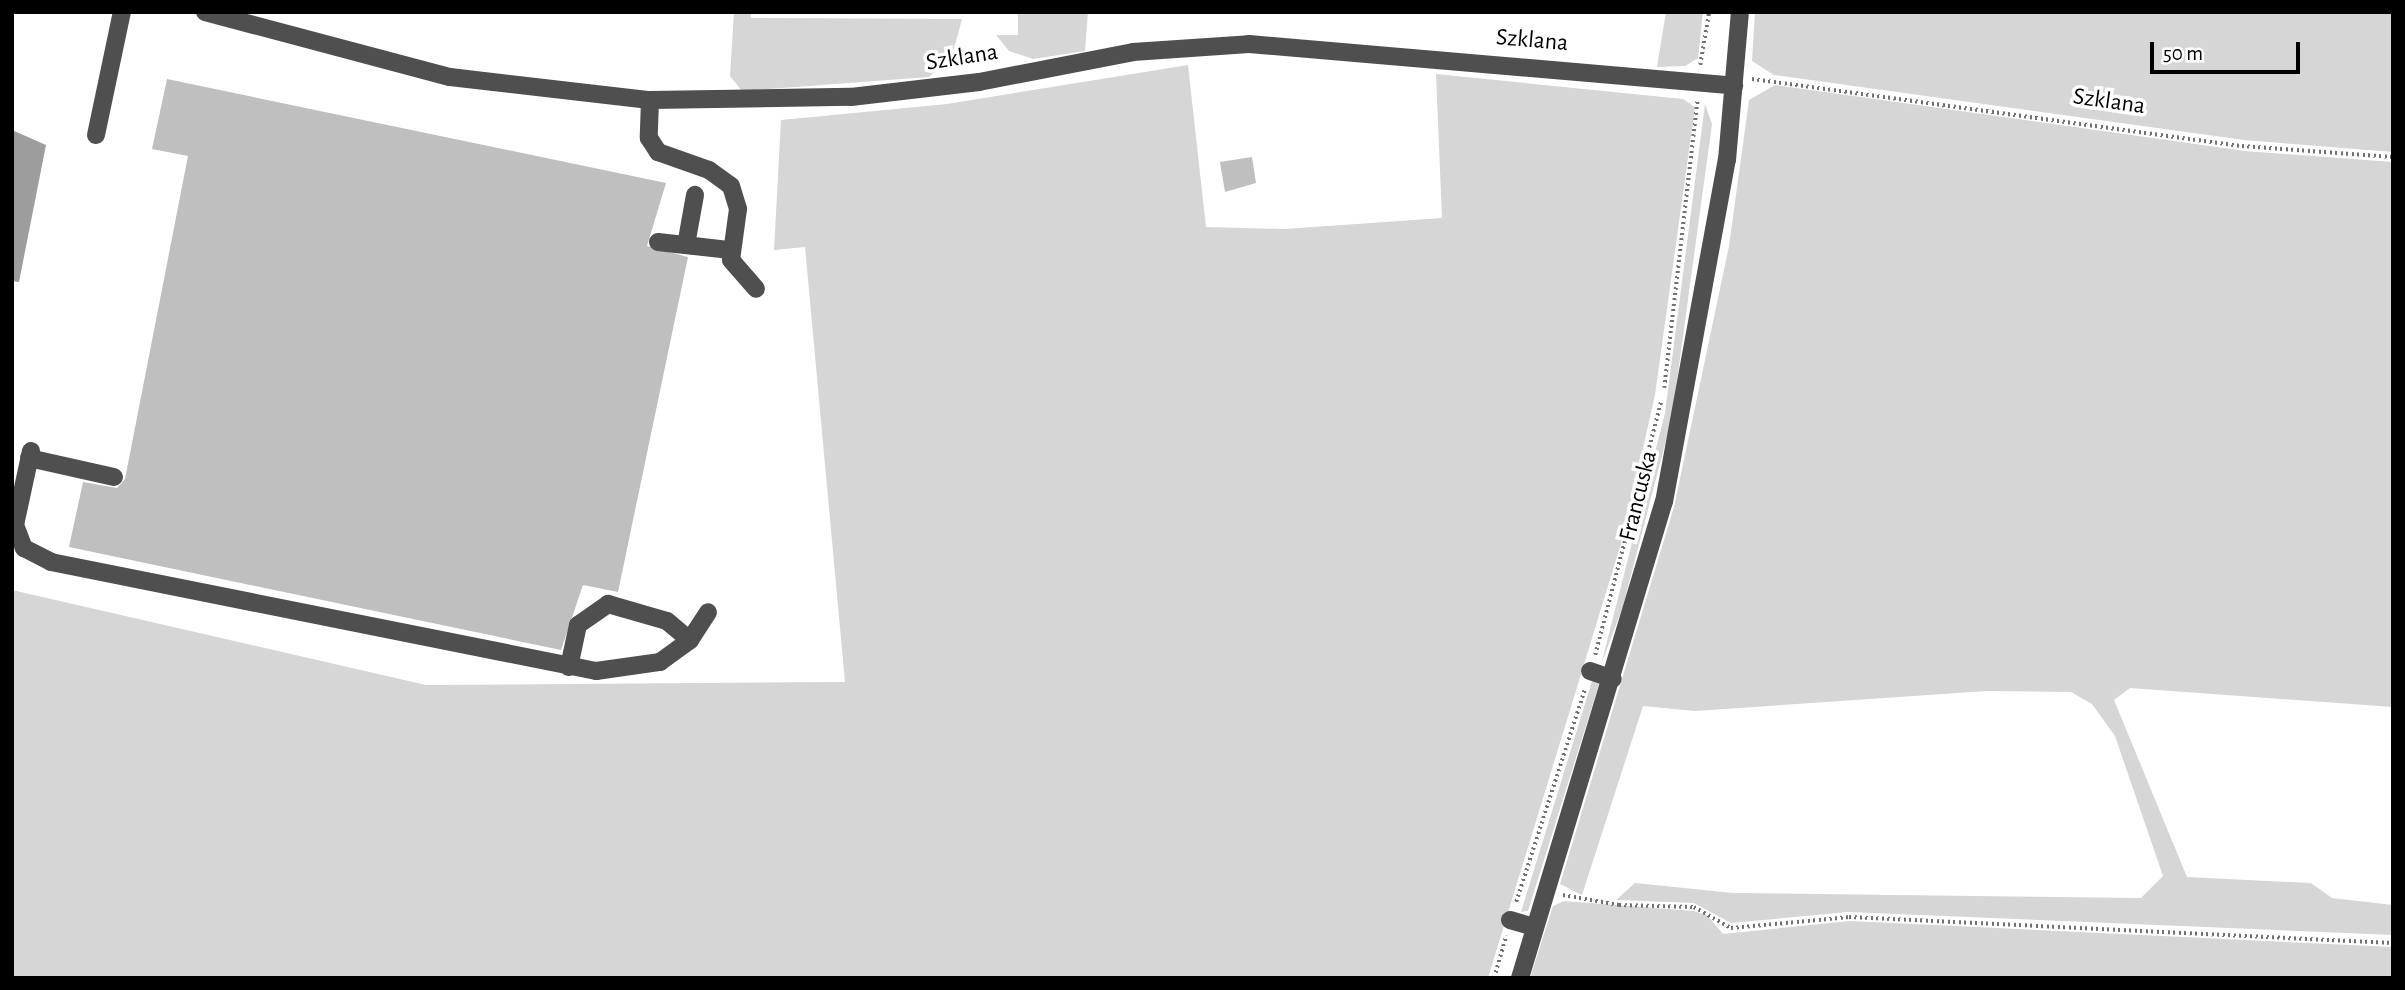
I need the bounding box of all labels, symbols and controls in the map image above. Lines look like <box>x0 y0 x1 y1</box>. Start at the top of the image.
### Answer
street label: Szklana <box>1495 23 1569 59</box>
scale bar <box>2153 28 2304 72</box>
street label: Szklana <box>924 38 1000 78</box>
text: 50 m <box>2163 43 2203 64</box>
street label: Szklana <box>2071 83 2147 121</box>
street label: Francuska <box>1614 448 1664 544</box>

